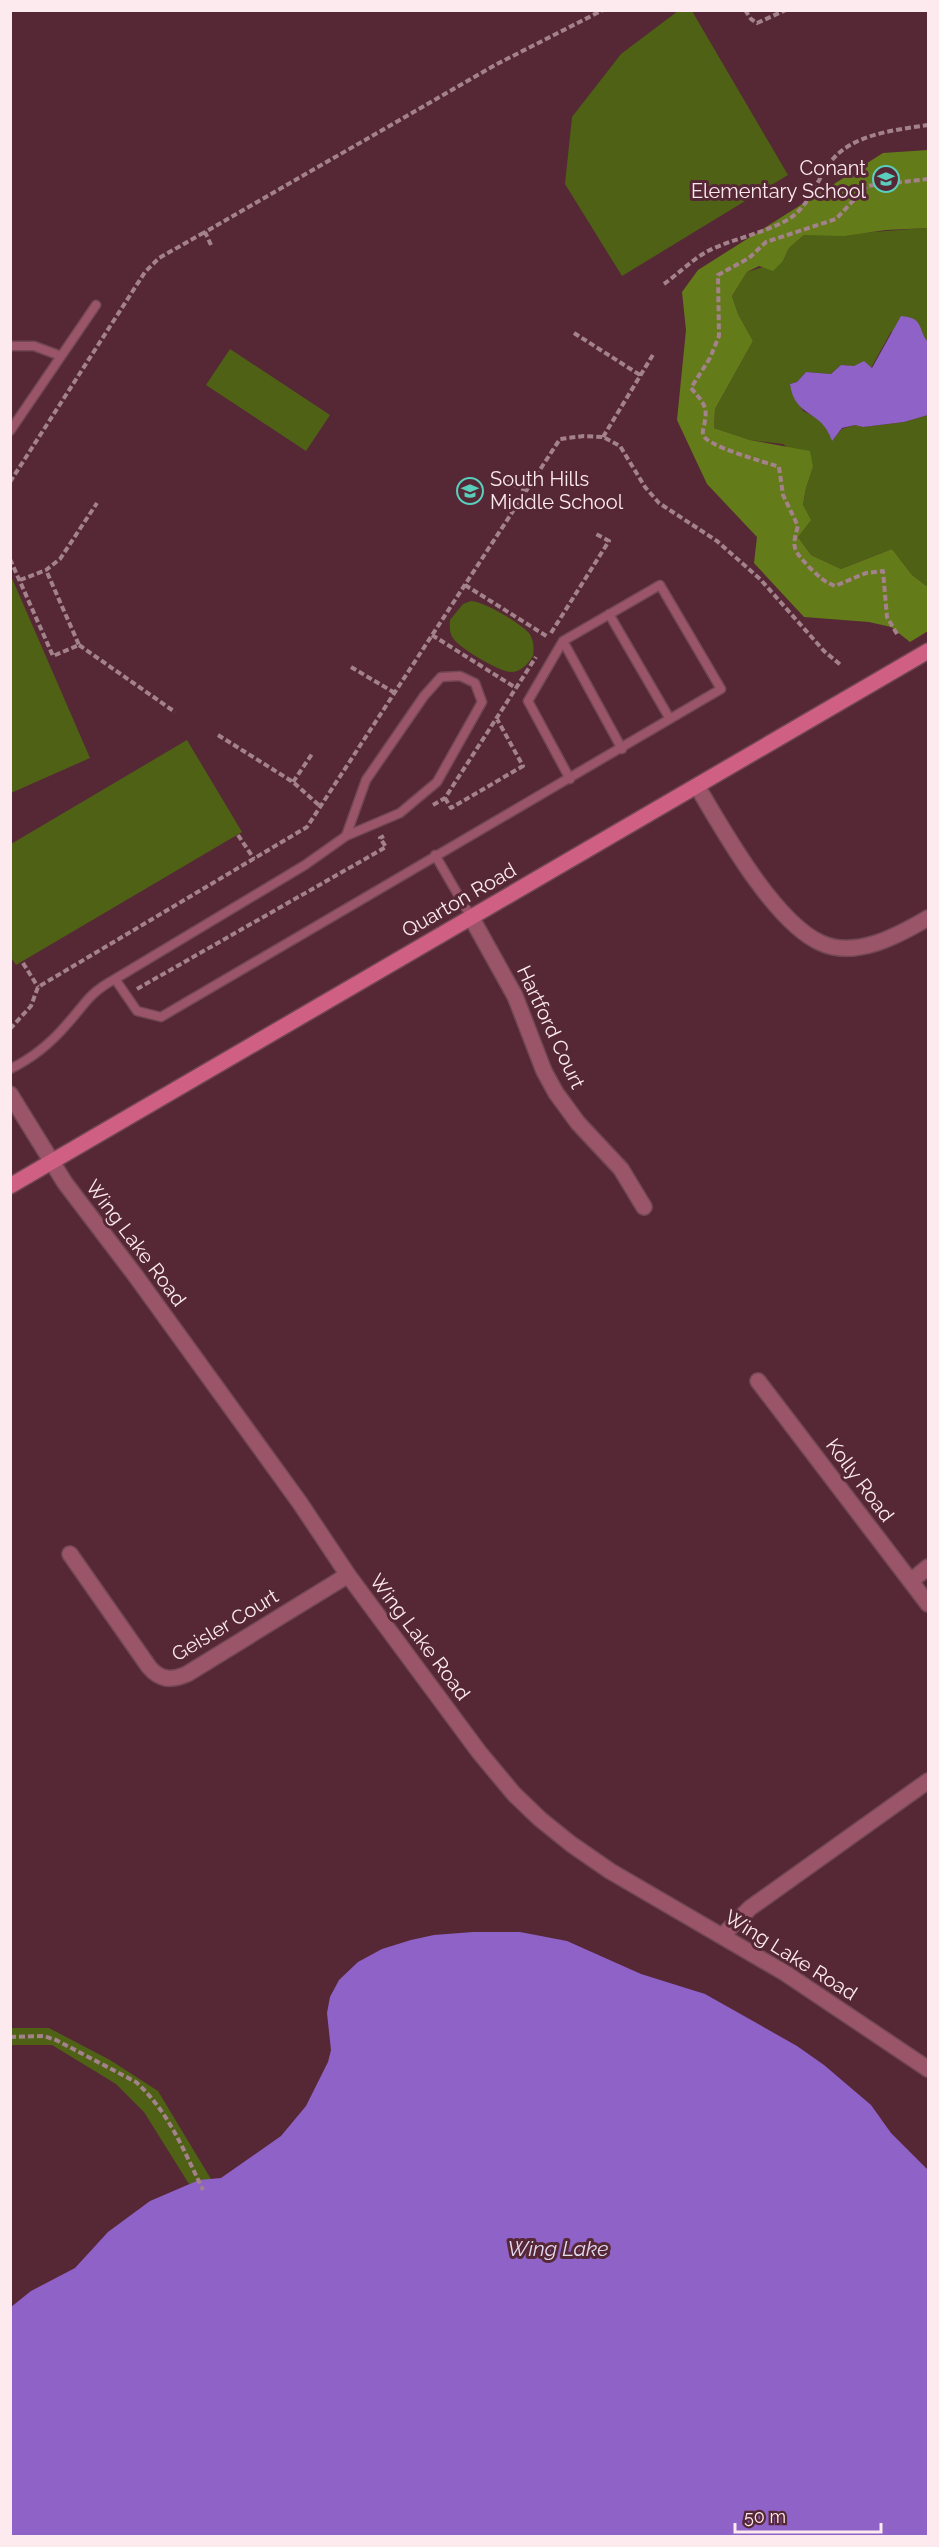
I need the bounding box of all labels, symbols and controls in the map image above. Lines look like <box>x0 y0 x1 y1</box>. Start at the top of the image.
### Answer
place label: Conant Elementary School <box>691 156 867 203</box>
school or university icon: Conant Elementary School <box>871 164 901 194</box>
place label: South Hills Middle School <box>490 467 624 514</box>
school or university icon: South Hills Middle School <box>455 476 485 506</box>
street label: Quarton Road <box>398 858 520 942</box>
street label: Hartford Court <box>512 962 590 1093</box>
street label: Wing Lake Road <box>81 1175 191 1311</box>
street label: Kolly Road <box>821 1434 899 1526</box>
street label: Wing Lake Road <box>365 1569 475 1705</box>
street label: Geisler Court <box>167 1584 283 1666</box>
street label: Wing Lake Road <box>720 1905 862 2005</box>
water label: Wing Lake <box>508 2236 608 2261</box>
scale bar <box>735 2496 880 2534</box>
text: 50 m <box>744 2506 786 2527</box>

